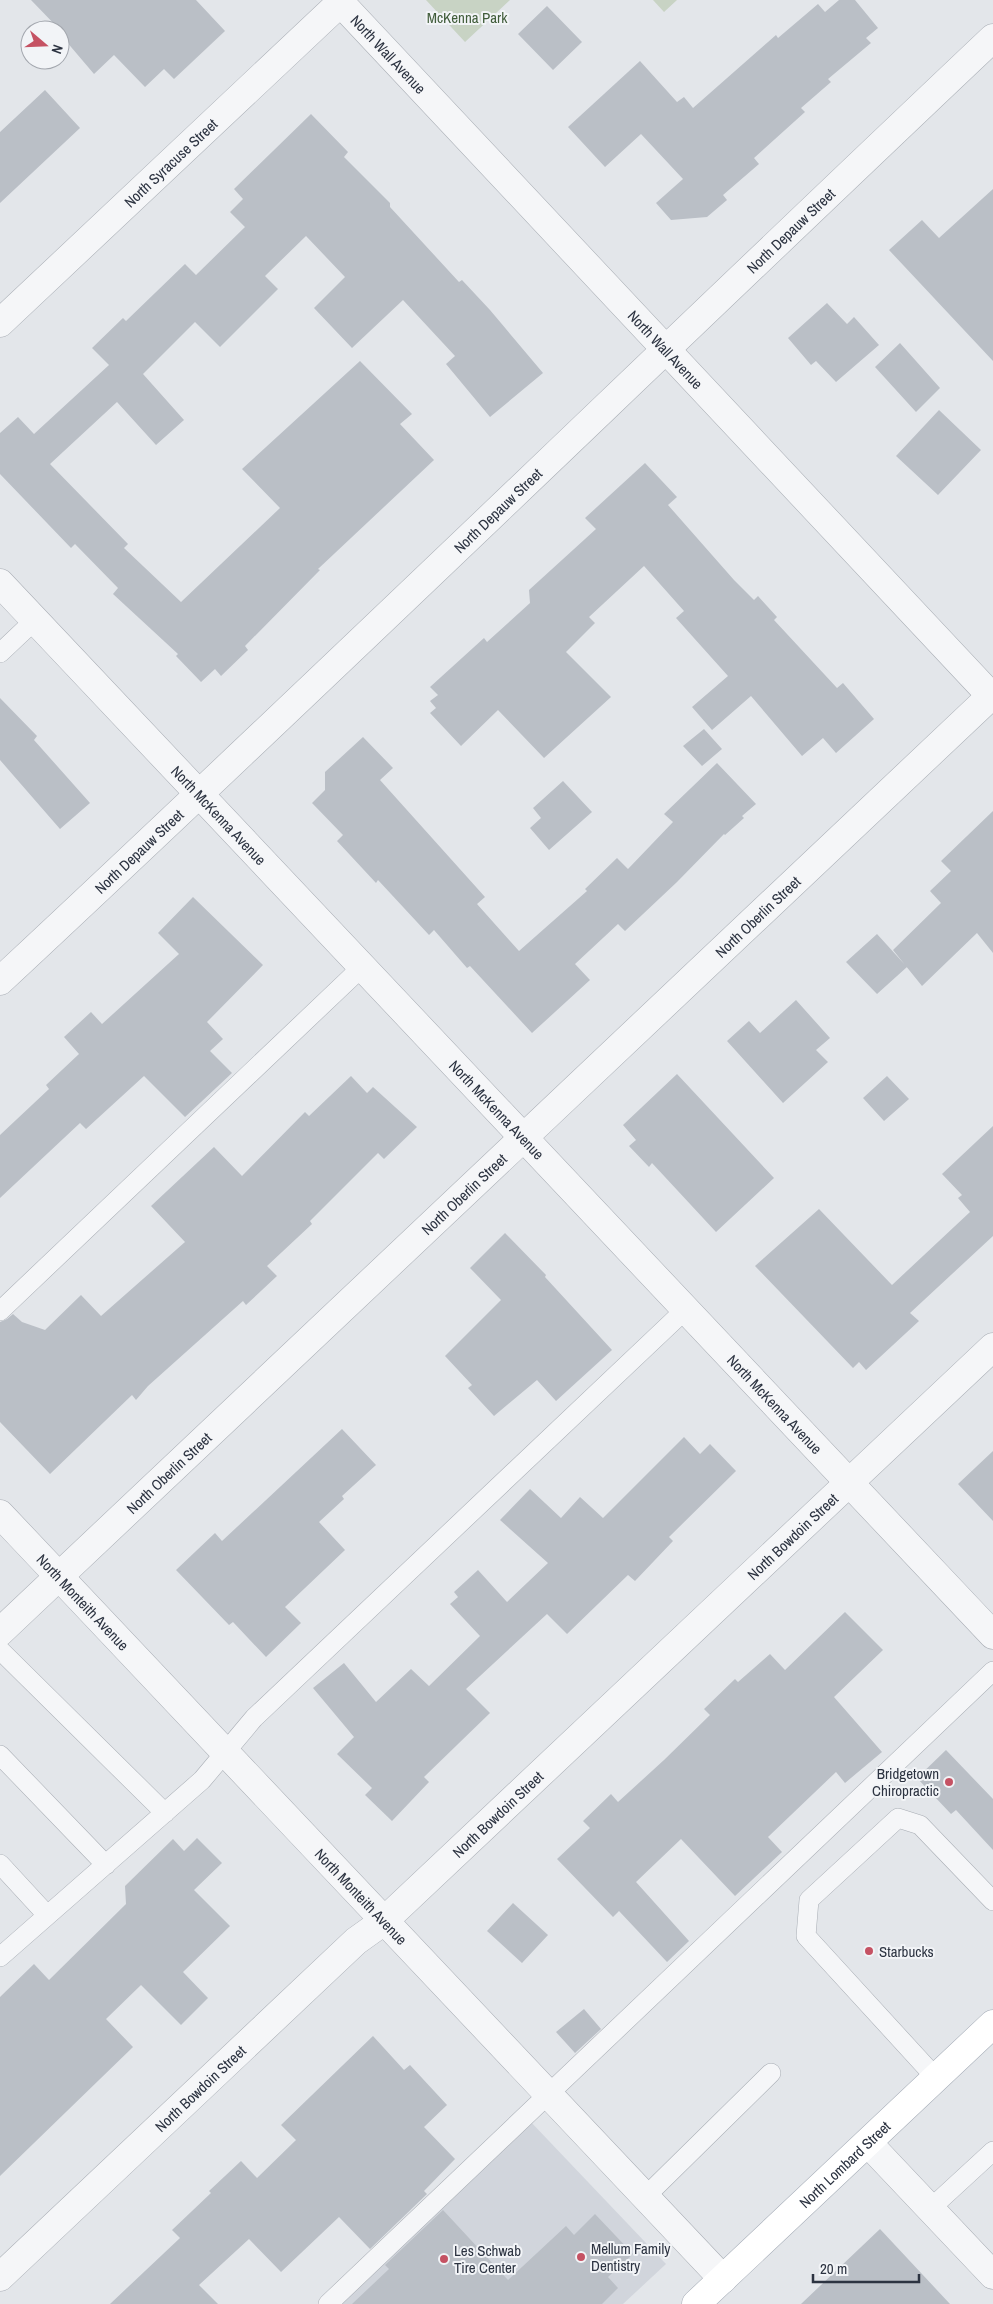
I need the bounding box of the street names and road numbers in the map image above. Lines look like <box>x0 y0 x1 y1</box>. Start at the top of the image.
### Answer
street label: North Wall Avenue <box>346 10 431 98</box>
street label: North Syracuse Street <box>119 113 222 212</box>
street label: North Depauw Street <box>742 183 840 278</box>
street label: North Wall Avenue <box>623 305 708 394</box>
street label: North Depauw Street <box>449 463 547 558</box>
street label: North McKenna Avenue <box>167 761 271 869</box>
street label: North Depauw Street <box>90 804 188 898</box>
street label: North Oberlin Street <box>710 871 805 962</box>
street label: North McKenna Avenue <box>445 1055 549 1164</box>
street label: North Oberlin Street <box>417 1148 511 1239</box>
street label: North McKenna Avenue <box>723 1350 827 1459</box>
street label: North Oberlin Street <box>121 1427 216 1518</box>
street label: North Bowdoin Street <box>742 1488 843 1584</box>
street label: North Monteith Avenue <box>32 1549 134 1655</box>
street label: North Bowdoin Street <box>448 1766 548 1862</box>
street label: North Monteith Avenue <box>310 1843 412 1949</box>
street label: North Bowdoin Street <box>150 2040 250 2136</box>
street label: North Lombard Street <box>794 2115 895 2212</box>

